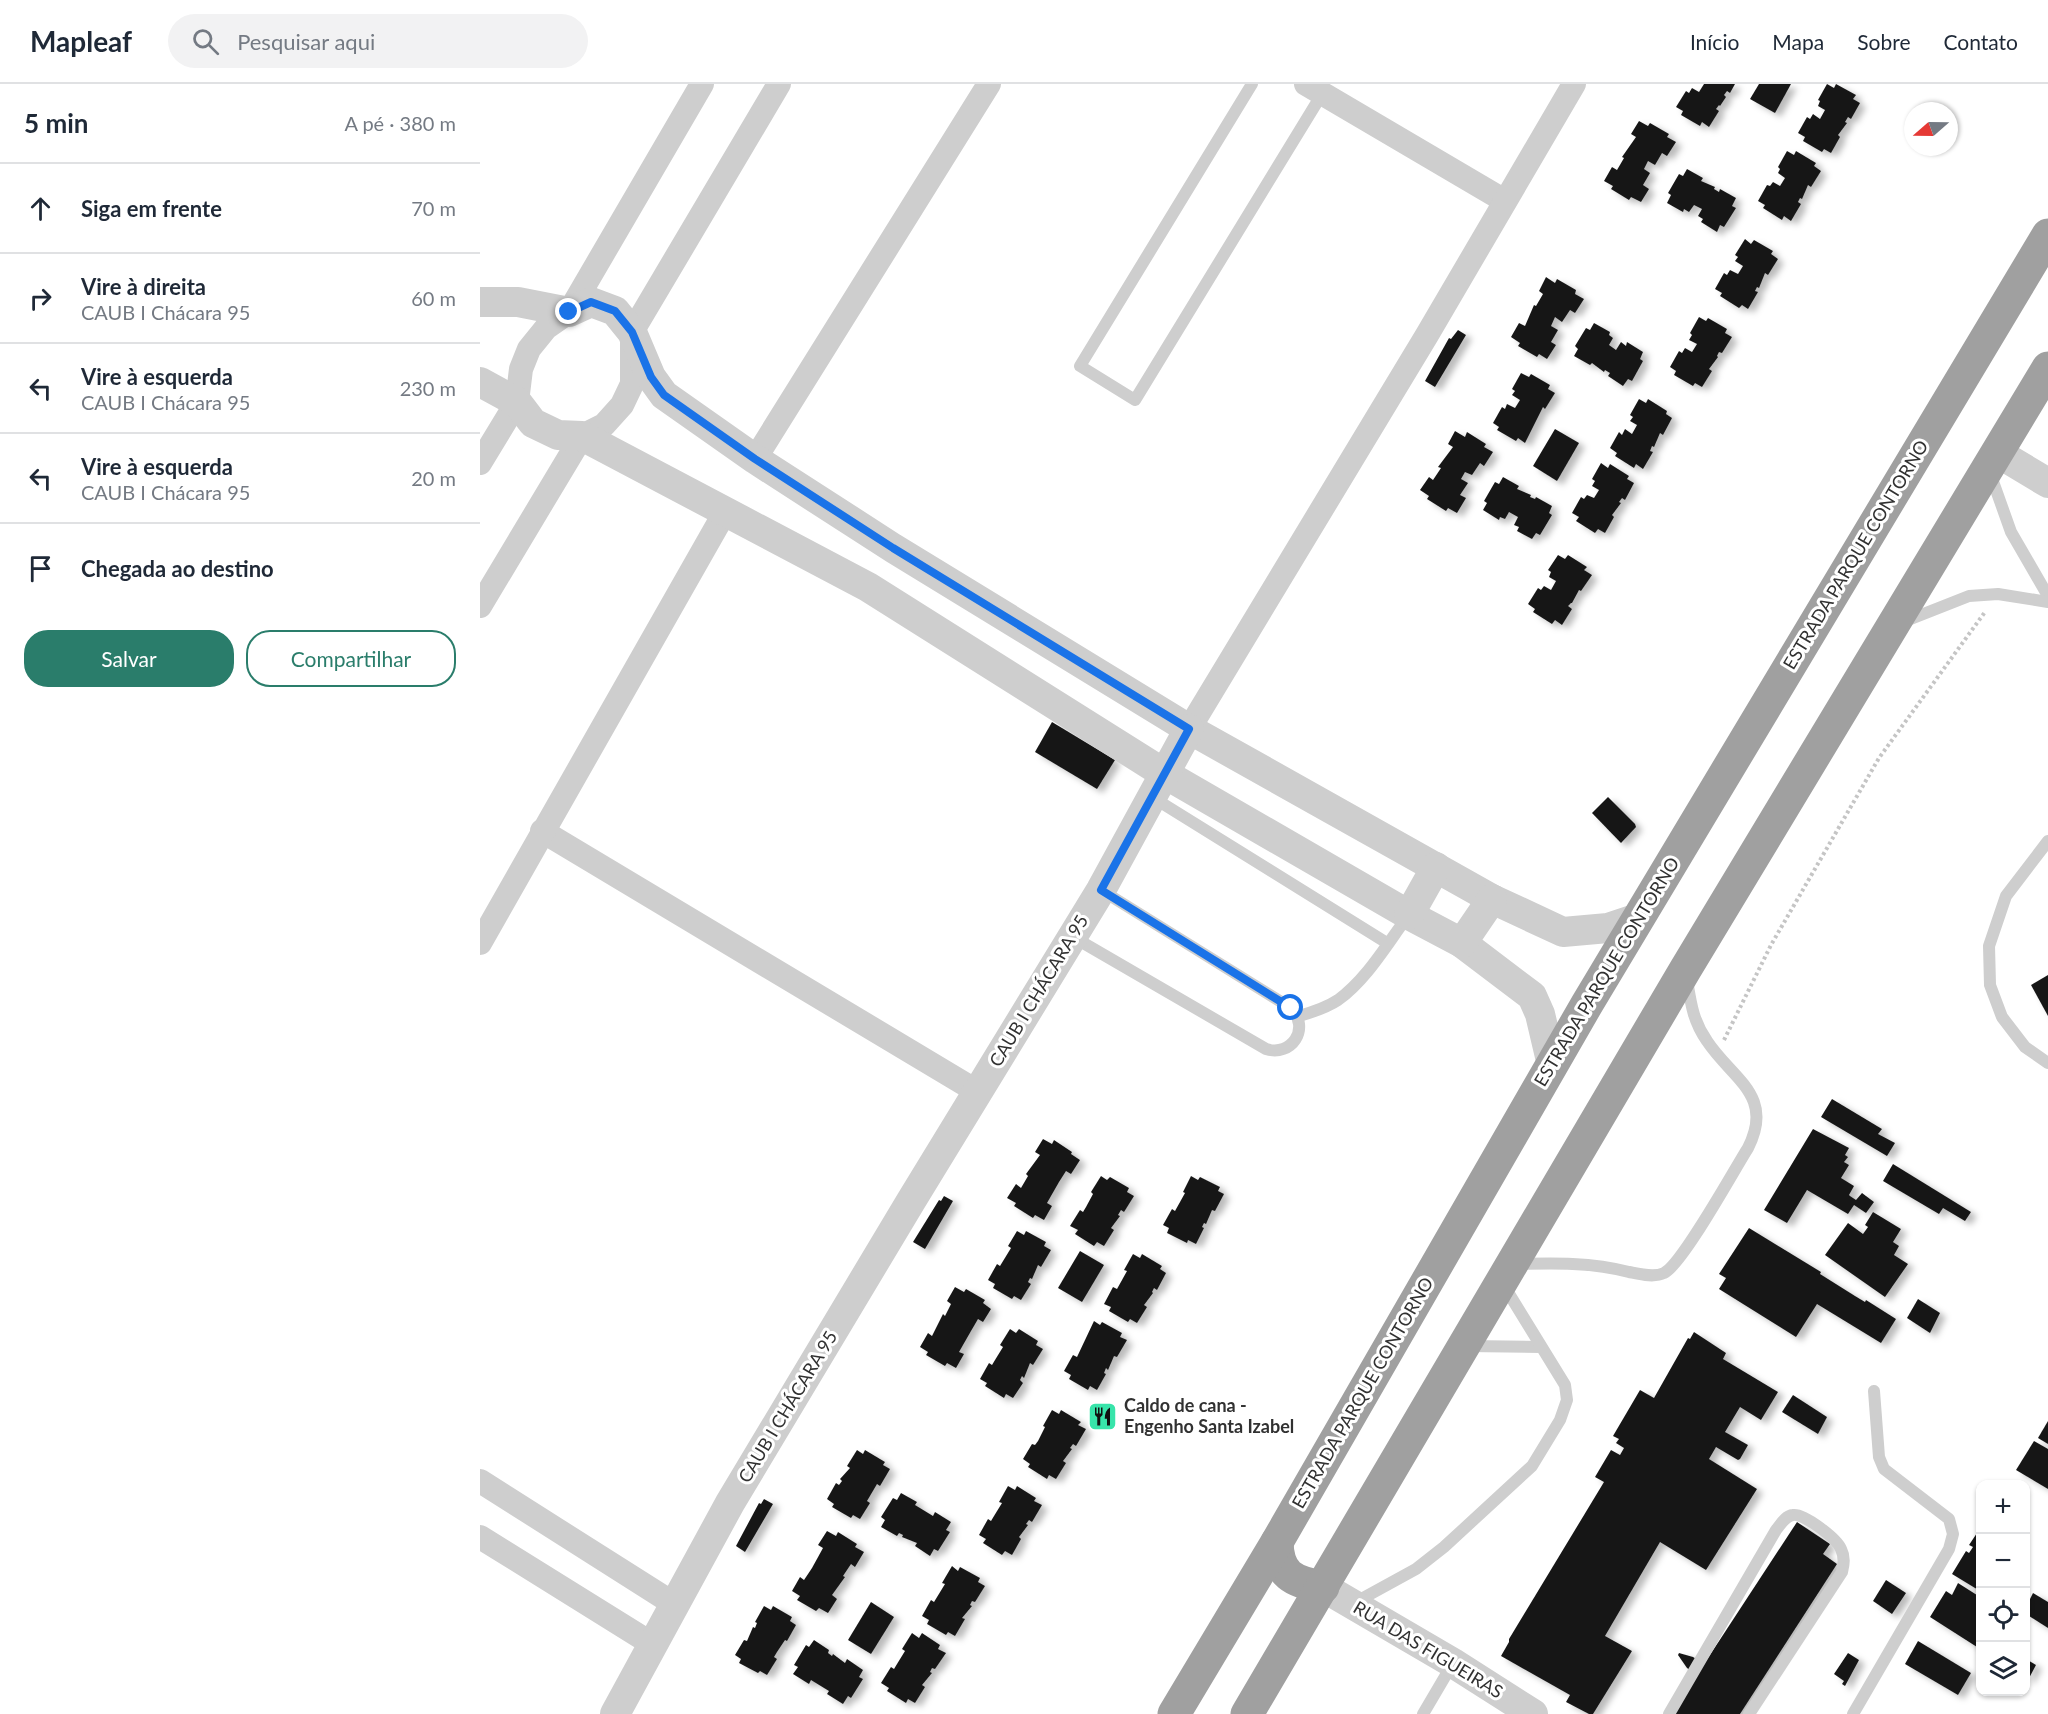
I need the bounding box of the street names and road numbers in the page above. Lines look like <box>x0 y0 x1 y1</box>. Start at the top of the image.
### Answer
street label: ESTRADA PARQUE CONTORNO <box>1778 436 1932 673</box>
street label: ESTRADA PARQUE CONTORNO <box>1529 853 1683 1090</box>
street label: CAUB I CHÁCARA 95 <box>984 911 1092 1070</box>
street label: ESTRADA PARQUE CONTORNO <box>1287 1273 1438 1512</box>
street label: CAUB I CHÁCARA 95 <box>733 1327 841 1486</box>
street label: RUA DAS FIGUEIRAS <box>1350 1596 1507 1702</box>

